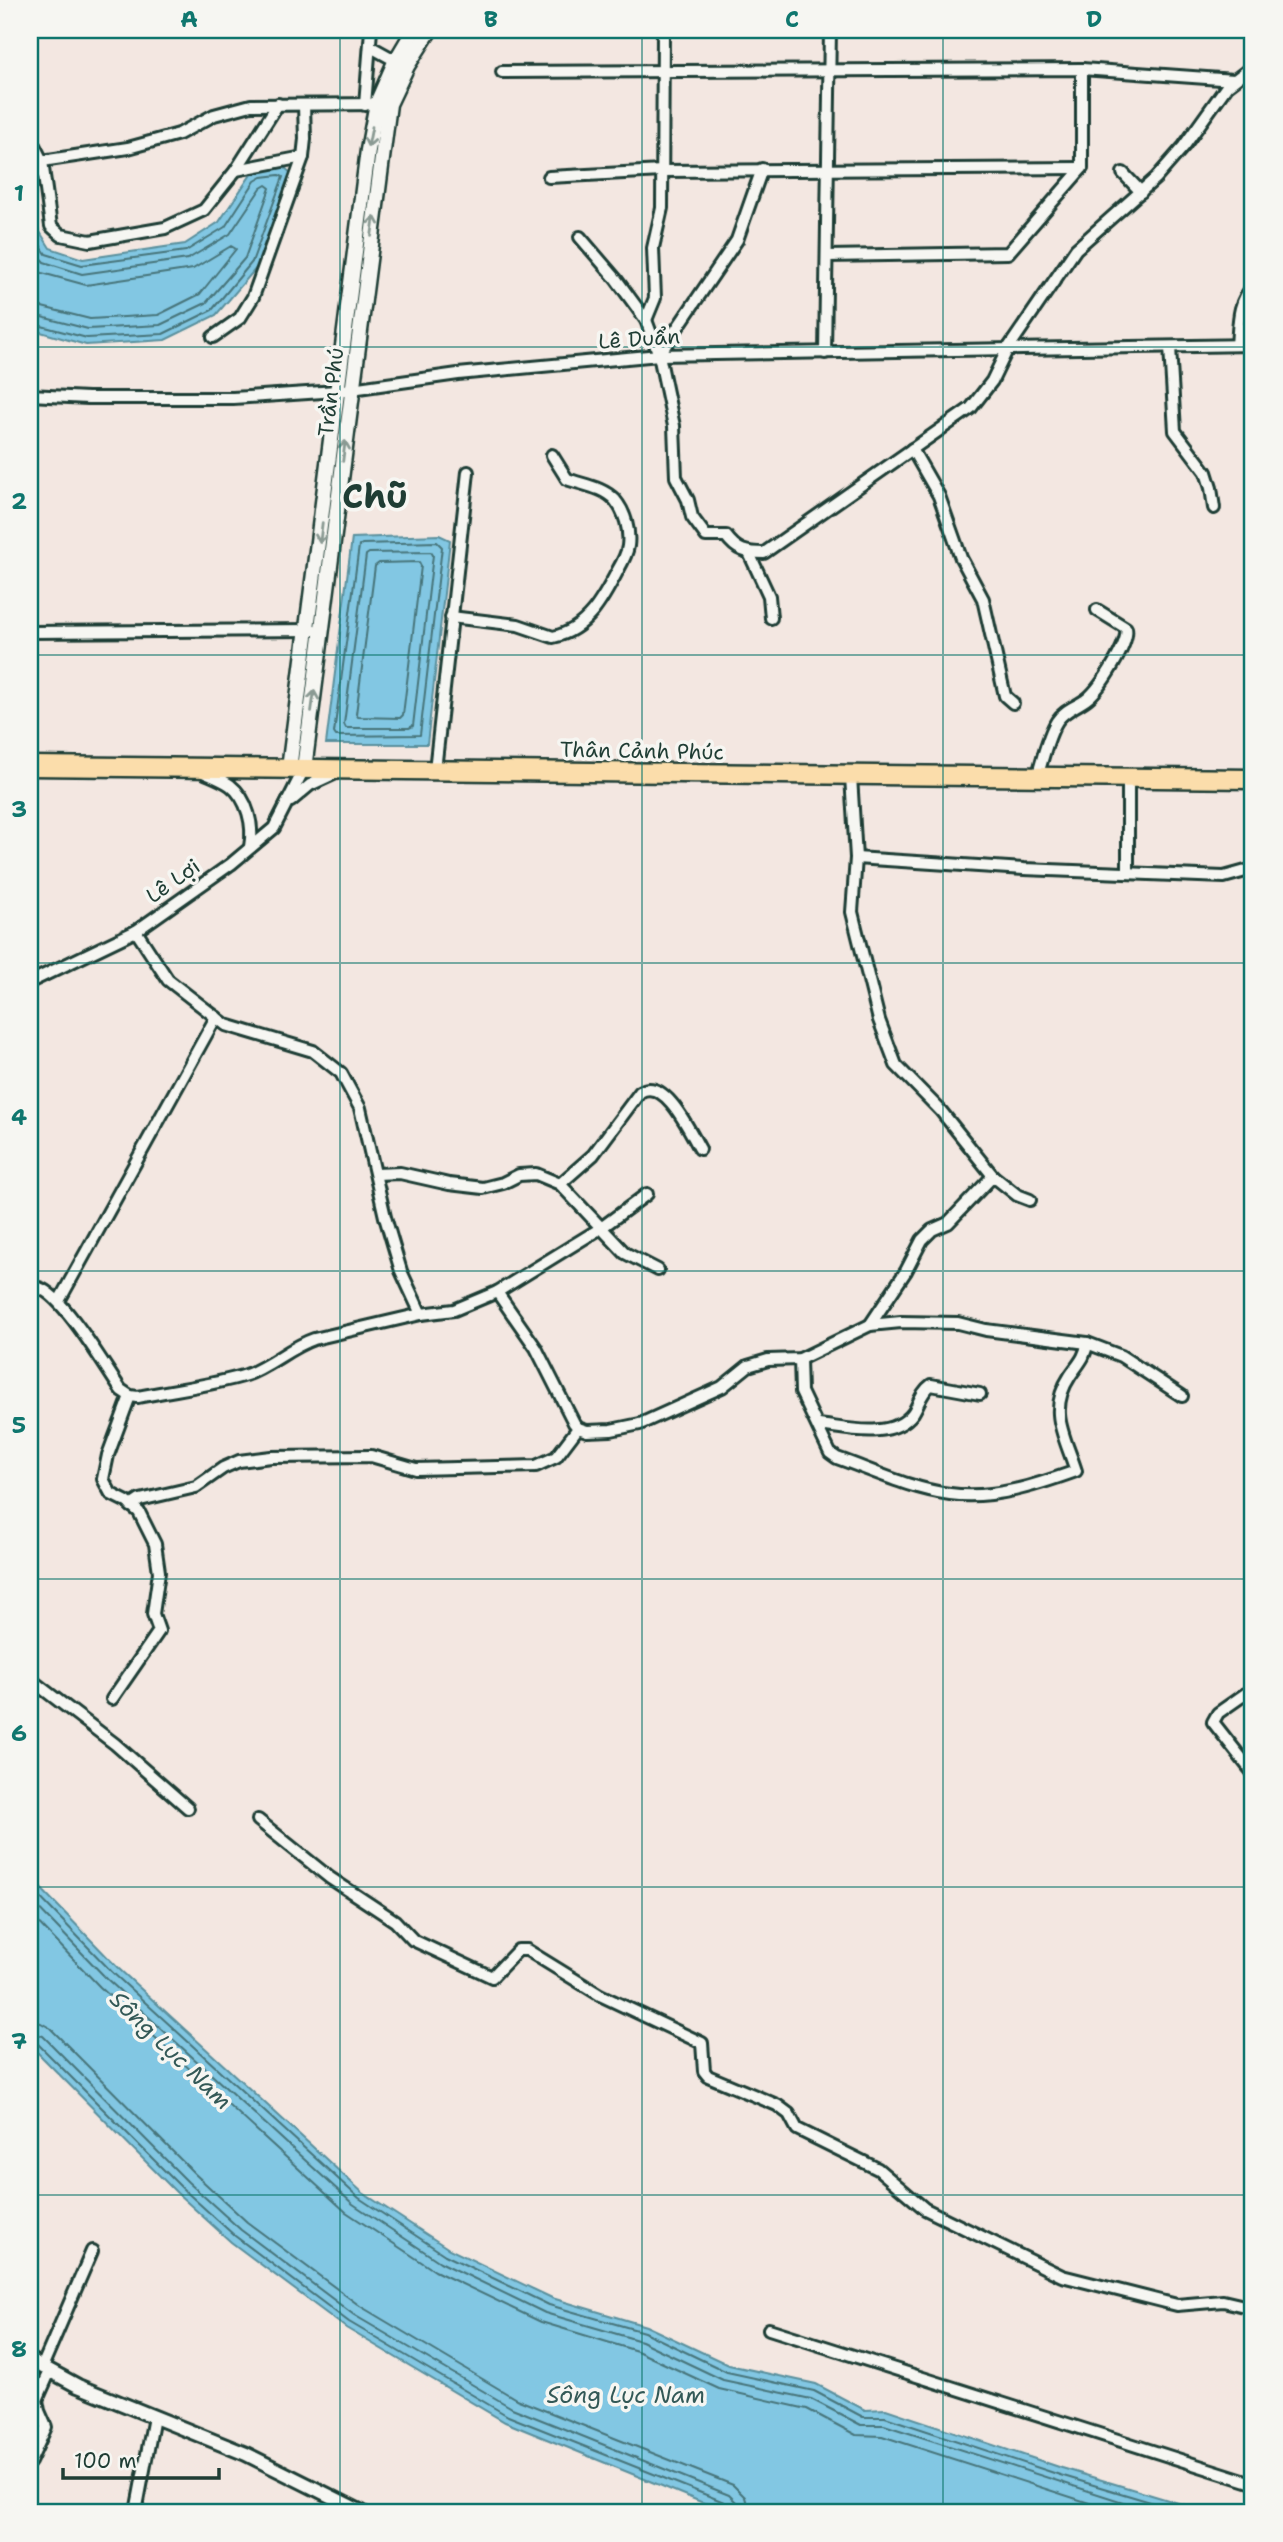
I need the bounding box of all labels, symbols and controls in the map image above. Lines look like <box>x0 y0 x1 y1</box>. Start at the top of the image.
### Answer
text: A <box>180 4 198 34</box>
text: B <box>484 4 498 34</box>
text: C <box>785 4 799 34</box>
text: D <box>1086 4 1102 34</box>
one-way arrow <box>363 125 376 148</box>
text: 1 <box>14 178 24 208</box>
one-way arrow <box>367 215 380 237</box>
street label: Lê Duẩn <box>597 322 681 356</box>
street label: Trần Phú <box>312 346 350 438</box>
one-way arrow <box>338 440 351 463</box>
district label: Chũ <box>342 472 408 519</box>
text: 2 <box>11 486 27 516</box>
one-way arrow <box>314 521 327 544</box>
one-way arrow <box>307 690 320 713</box>
street label: Thân Cảnh Phúc <box>560 736 724 766</box>
text: 3 <box>11 794 27 824</box>
street label: Lê Lợi <box>140 852 206 910</box>
text: 4 <box>11 1102 27 1132</box>
text: 5 <box>12 1410 26 1440</box>
text: 6 <box>11 1718 27 1748</box>
water label: Sông Lục Nam <box>104 1984 238 2116</box>
text: 7 <box>11 2026 27 2056</box>
text: 8 <box>11 2334 27 2364</box>
water label: Sông Lục Nam <box>547 2380 705 2410</box>
scale bar <box>63 2437 219 2481</box>
text: 100 m <box>74 2447 137 2475</box>

